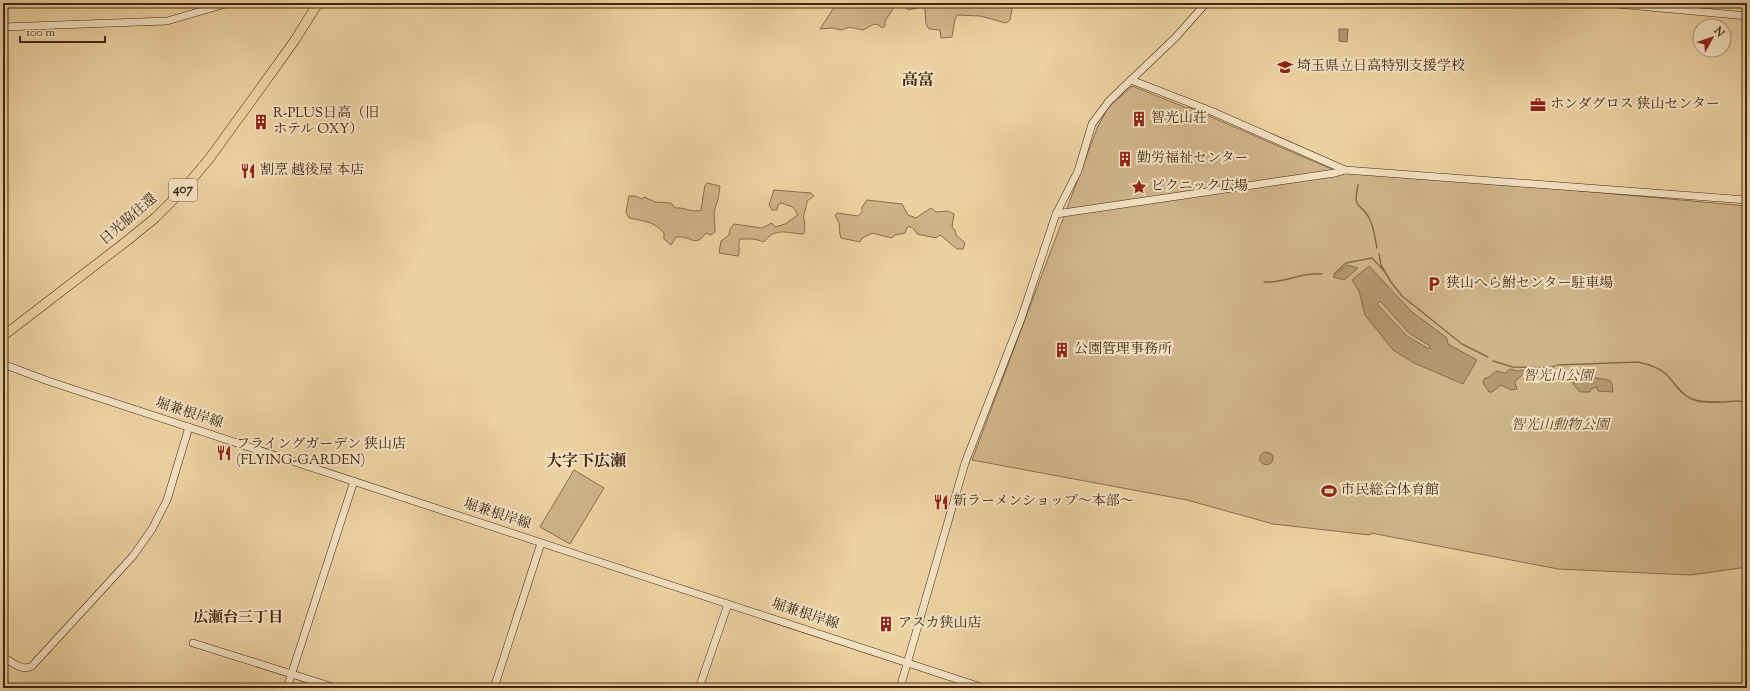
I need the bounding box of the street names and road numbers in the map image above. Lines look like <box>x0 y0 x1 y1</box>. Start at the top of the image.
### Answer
road number: 407 <box>169 179 197 201</box>
street label: 日光脇往還 <box>96 189 162 251</box>
street label: 堀兼根岸線 <box>153 394 225 434</box>
street label: 堀兼根岸線 <box>461 495 533 535</box>
street label: 堀兼根岸線 <box>769 595 841 635</box>

